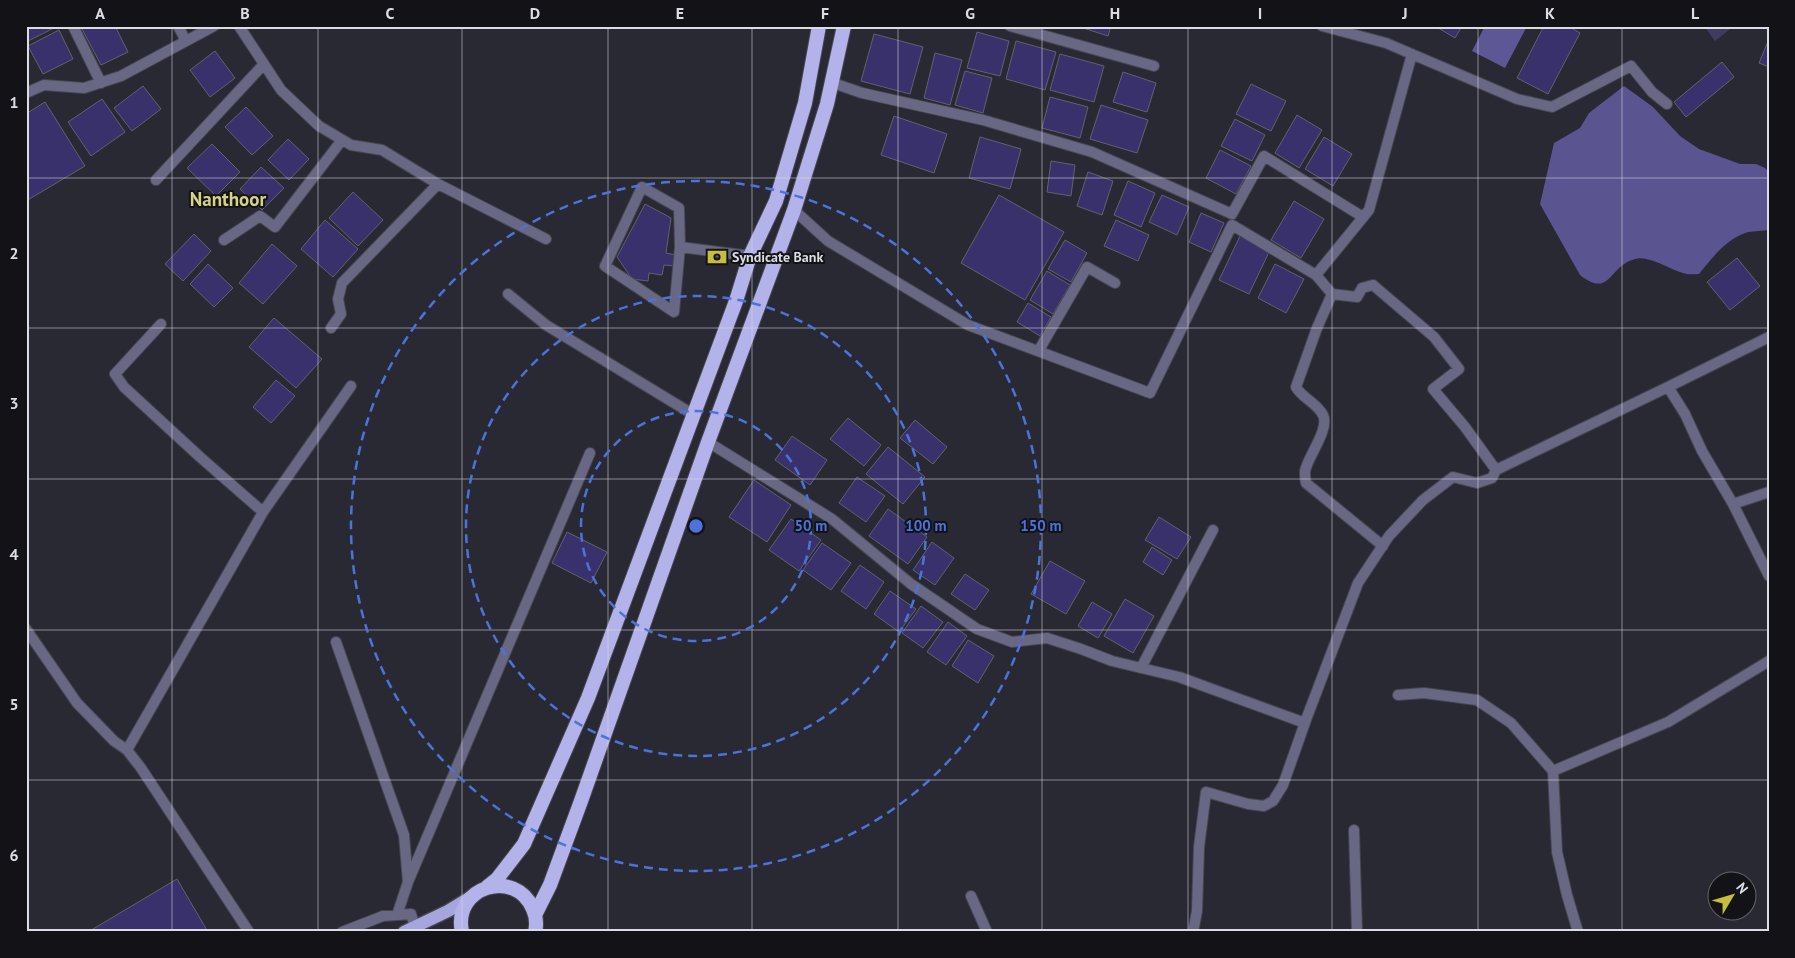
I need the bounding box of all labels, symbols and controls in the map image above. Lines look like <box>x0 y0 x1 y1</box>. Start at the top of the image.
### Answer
text: A <box>95 3 105 23</box>
text: B <box>240 3 250 23</box>
text: C <box>386 3 395 23</box>
text: D <box>530 3 540 23</box>
text: E <box>676 3 684 23</box>
text: F <box>821 3 829 23</box>
text: G <box>965 3 975 23</box>
text: H <box>1110 3 1120 23</box>
text: I <box>1258 3 1262 23</box>
text: J <box>1401 3 1408 23</box>
text: K <box>1545 3 1555 23</box>
text: L <box>1691 3 1700 23</box>
text: 1 <box>9 92 19 112</box>
district label: Nanthoor <box>190 187 266 211</box>
text: 2 <box>9 243 19 263</box>
bank icon: Syndicate Bank <box>706 246 728 268</box>
place label: Syndicate Bank <box>732 248 823 266</box>
text: 3 <box>9 393 19 413</box>
text: 50 m <box>795 516 827 535</box>
text: 100 m <box>905 516 947 535</box>
text: 150 m <box>1020 516 1062 535</box>
centre of rings <box>687 517 705 535</box>
text: 4 <box>9 544 19 564</box>
text: 5 <box>9 694 19 714</box>
text: 6 <box>9 845 19 865</box>
north arrow <box>1708 870 1758 920</box>
text: N <box>1732 879 1752 897</box>

